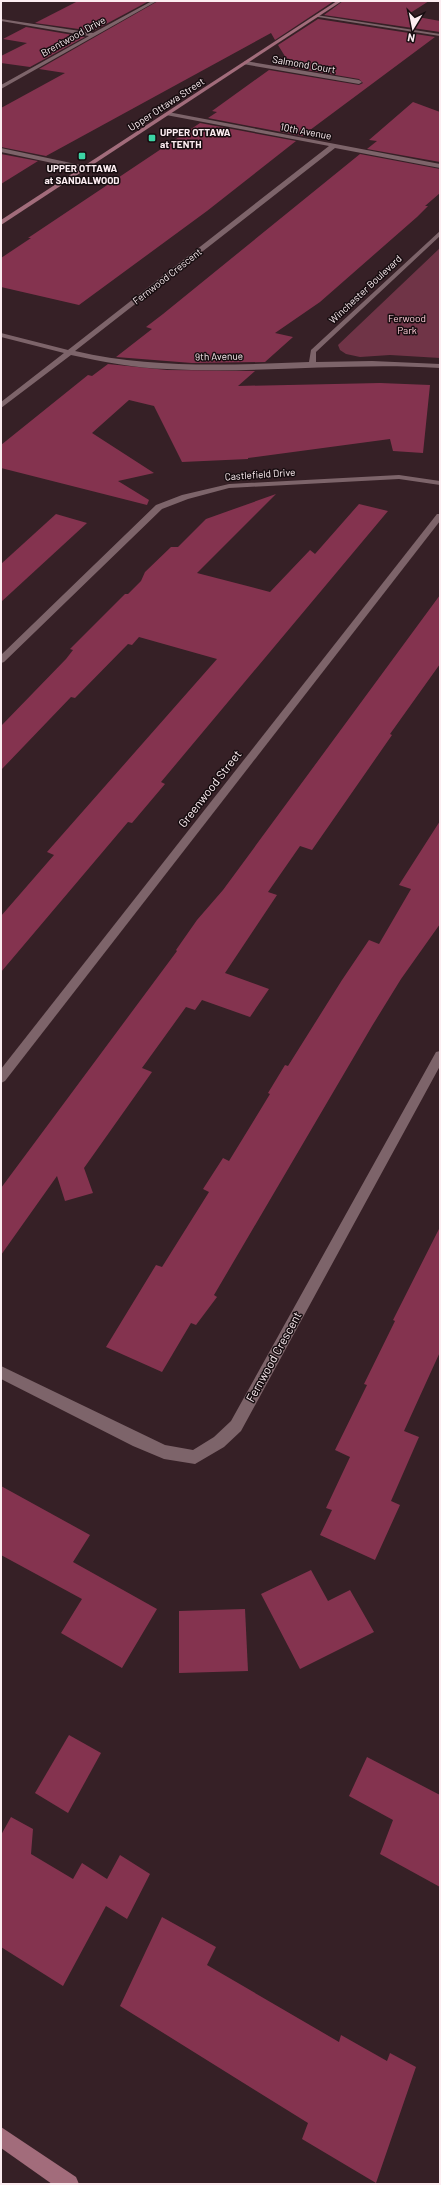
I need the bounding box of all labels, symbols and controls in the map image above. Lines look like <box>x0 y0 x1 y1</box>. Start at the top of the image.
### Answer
north arrow <box>393 8 433 48</box>
street label: Brentwood Drive <box>39 13 107 59</box>
text: N <box>406 31 416 45</box>
street label: Salmond Court <box>271 53 337 76</box>
street label: Upper Ottawa Street <box>126 75 207 133</box>
street label: 10th Avenue <box>279 120 333 142</box>
place label: UPPER OTTAWA at TENTH <box>160 126 231 150</box>
marker: UPPER OTTAWA at TENTH <box>147 133 157 143</box>
marker: UPPER OTTAWA at SANDALWOOD <box>77 151 87 161</box>
place label: UPPER OTTAWA at SANDALWOOD <box>44 162 120 186</box>
street label: Fernwood Crescent <box>130 245 204 307</box>
street label: Winchester Boulevard <box>326 252 404 326</box>
park label: Ferwood Park <box>388 312 426 336</box>
street label: 9th Avenue <box>195 350 243 362</box>
street label: Castlefield Drive <box>224 466 296 482</box>
street label: Greenwood Street <box>175 747 244 830</box>
street label: Fernwood Crescent <box>243 1309 304 1404</box>

